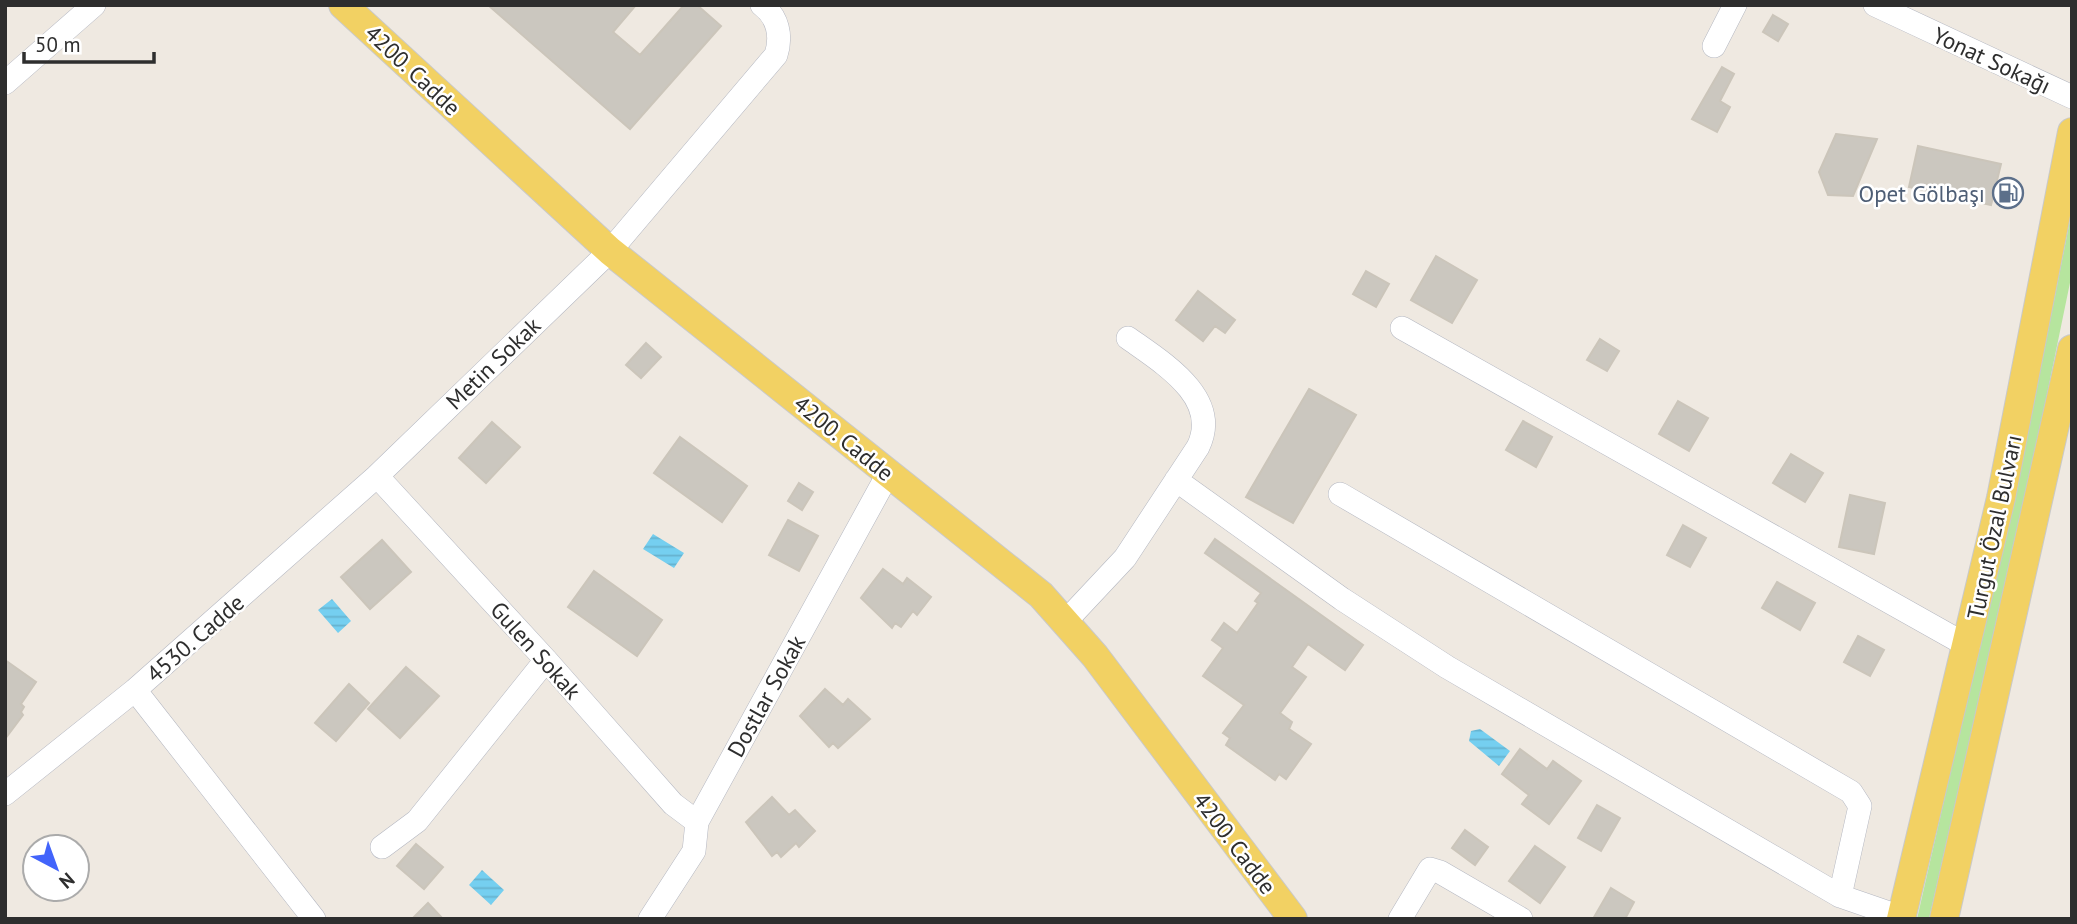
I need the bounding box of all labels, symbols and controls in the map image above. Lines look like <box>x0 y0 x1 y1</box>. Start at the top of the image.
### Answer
street label: 4200. Cadde <box>359 18 467 122</box>
street label: Yonat Sokağı <box>1928 20 2056 100</box>
scale bar <box>24 21 154 65</box>
text: 50 m <box>35 31 81 58</box>
fuel station icon: Opet Gölbaşı <box>1991 176 2025 210</box>
place label: Opet Gölbaşı <box>1858 179 1985 208</box>
street label: Metin Sokak <box>440 311 546 415</box>
street label: 4200. Cadde <box>788 389 900 487</box>
street label: Turgut Özal Bulvarı <box>1960 432 2028 622</box>
street label: 4530. Cadde <box>140 588 250 688</box>
street label: Gulen Sokak <box>485 595 587 705</box>
street label: Dostlar Sokak <box>721 630 811 762</box>
street label: 4200. Cadde <box>1187 786 1283 900</box>
north arrow <box>21 833 91 903</box>
text: N <box>55 868 80 894</box>

